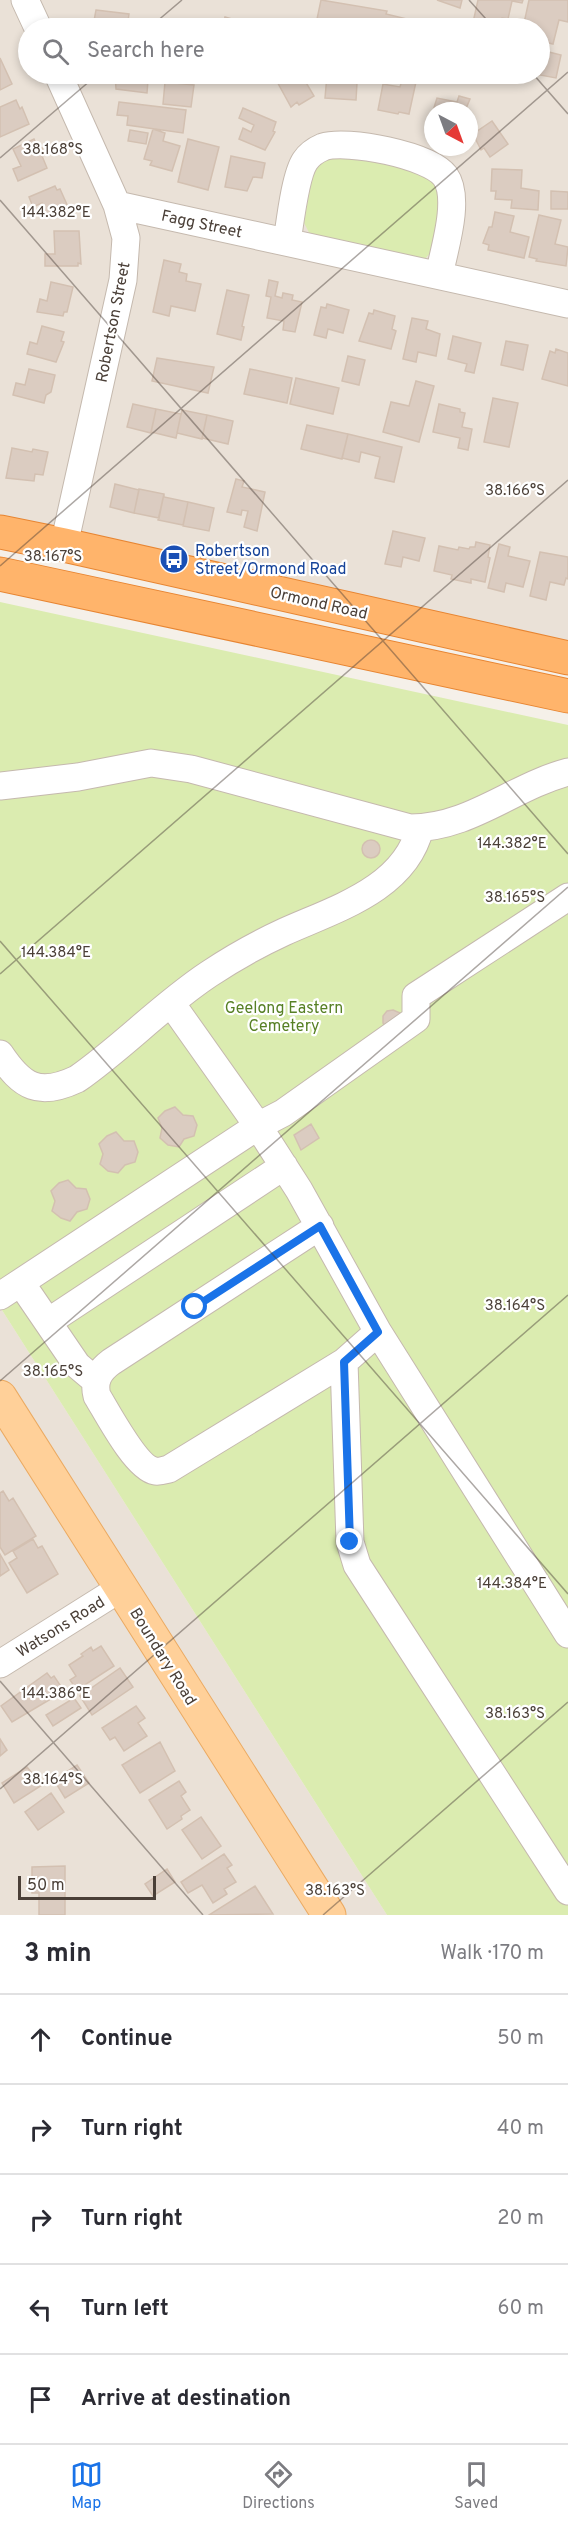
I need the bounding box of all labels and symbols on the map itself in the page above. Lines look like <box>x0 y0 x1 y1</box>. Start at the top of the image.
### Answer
north arrow <box>424 102 478 156</box>
text: 38.168°S <box>23 141 83 160</box>
text: 144.382°E <box>21 204 91 223</box>
street label: Fagg Street <box>159 207 244 243</box>
street label: Robertson Street <box>92 260 135 384</box>
text: 38.166°S <box>485 482 545 501</box>
place label: Robertson Street/Ormond Road <box>195 542 346 580</box>
bus stop icon: Robertson Street/Ormond Road <box>158 543 190 575</box>
text: 38.167°S <box>24 548 82 567</box>
street label: Ormond Road <box>268 583 369 625</box>
text: 144.382°E <box>477 835 547 854</box>
text: 38.165°S <box>485 889 545 908</box>
text: 144.384°E <box>21 944 91 963</box>
park label: Geelong Eastern Cemetery <box>225 999 343 1037</box>
route start <box>181 1293 207 1319</box>
text: 38.164°S <box>485 1297 545 1316</box>
text: 38.165°S <box>23 1363 83 1382</box>
route end <box>336 1528 362 1554</box>
text: 144.384°E <box>477 1575 547 1594</box>
street label: Watsons Road <box>13 1593 109 1663</box>
street label: Boundary Road <box>124 1605 200 1710</box>
text: 144.386°E <box>21 1685 91 1704</box>
text: 38.163°S <box>485 1705 545 1724</box>
text: 38.164°S <box>23 1771 83 1790</box>
scale bar <box>18 1873 156 1900</box>
text: 38.163°S <box>305 1882 365 1901</box>

